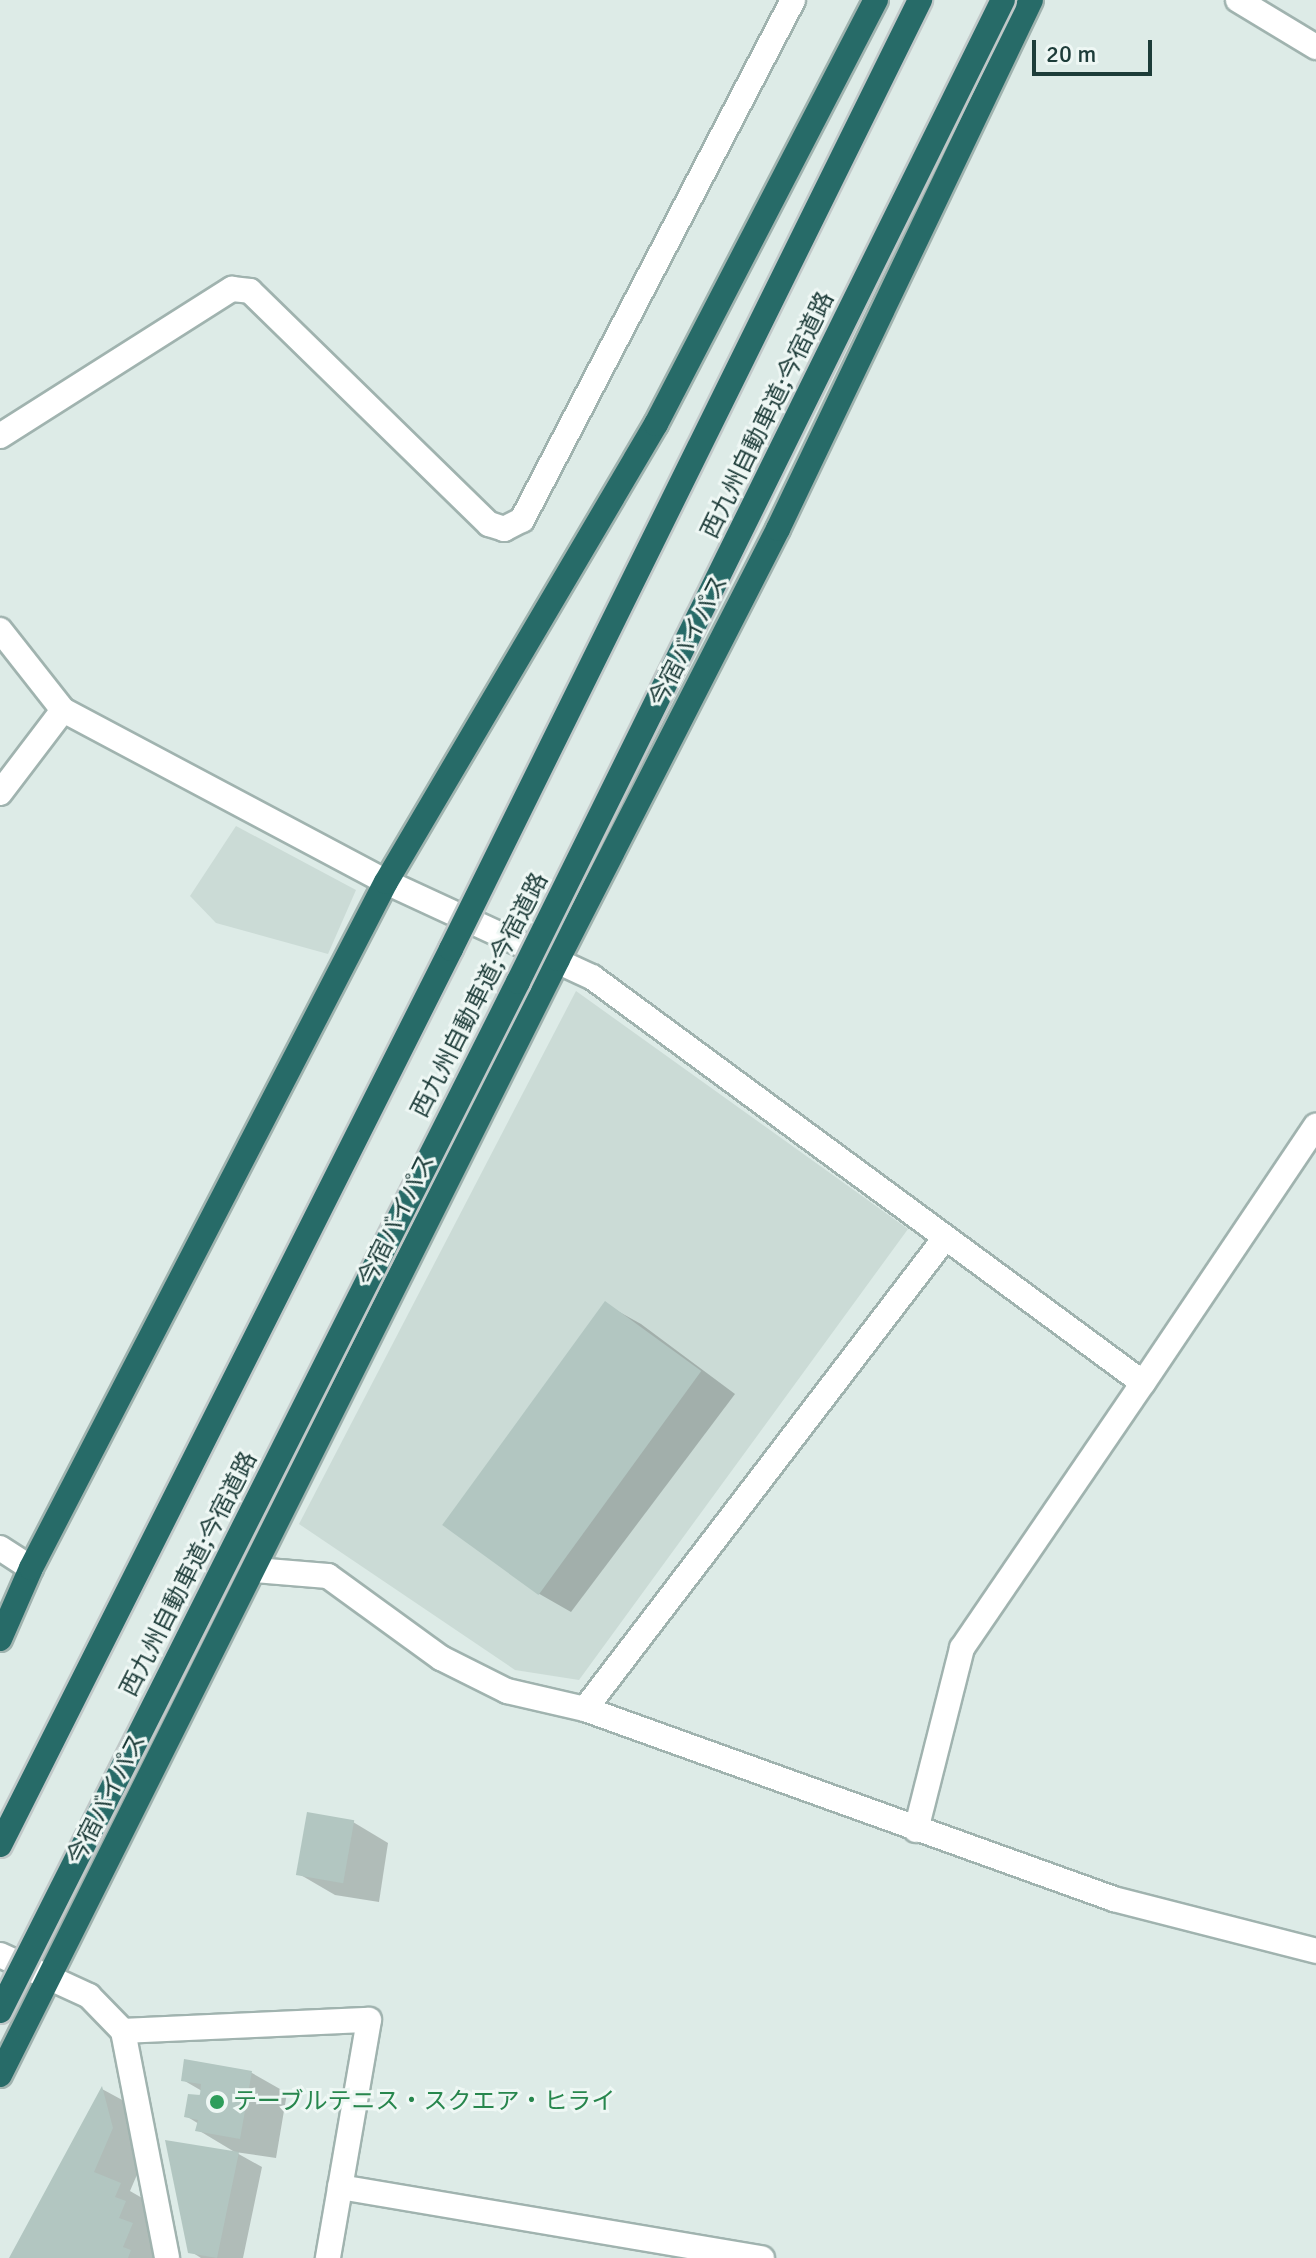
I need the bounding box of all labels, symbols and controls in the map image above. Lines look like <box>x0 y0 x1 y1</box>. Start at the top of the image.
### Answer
scale bar <box>1036 24 1156 74</box>
text: 20 m <box>1046 39 1096 69</box>
street label: 西九州自動車道;今宿道路 <box>696 287 840 543</box>
street label: 今宿バイパス <box>643 570 735 712</box>
street label: 西九州自動車道;今宿道路 <box>406 868 554 1122</box>
street label: 今宿バイパス <box>352 1149 442 1291</box>
street label: 西九州自動車道;今宿道路 <box>115 1447 263 1701</box>
street label: 今宿バイパス <box>61 1728 153 1870</box>
place label: テーブルテニス・スクエア・ヒライ <box>233 2088 617 2116</box>
marker: テーブルテニス・スクエア・ヒライ <box>208 2093 226 2111</box>

